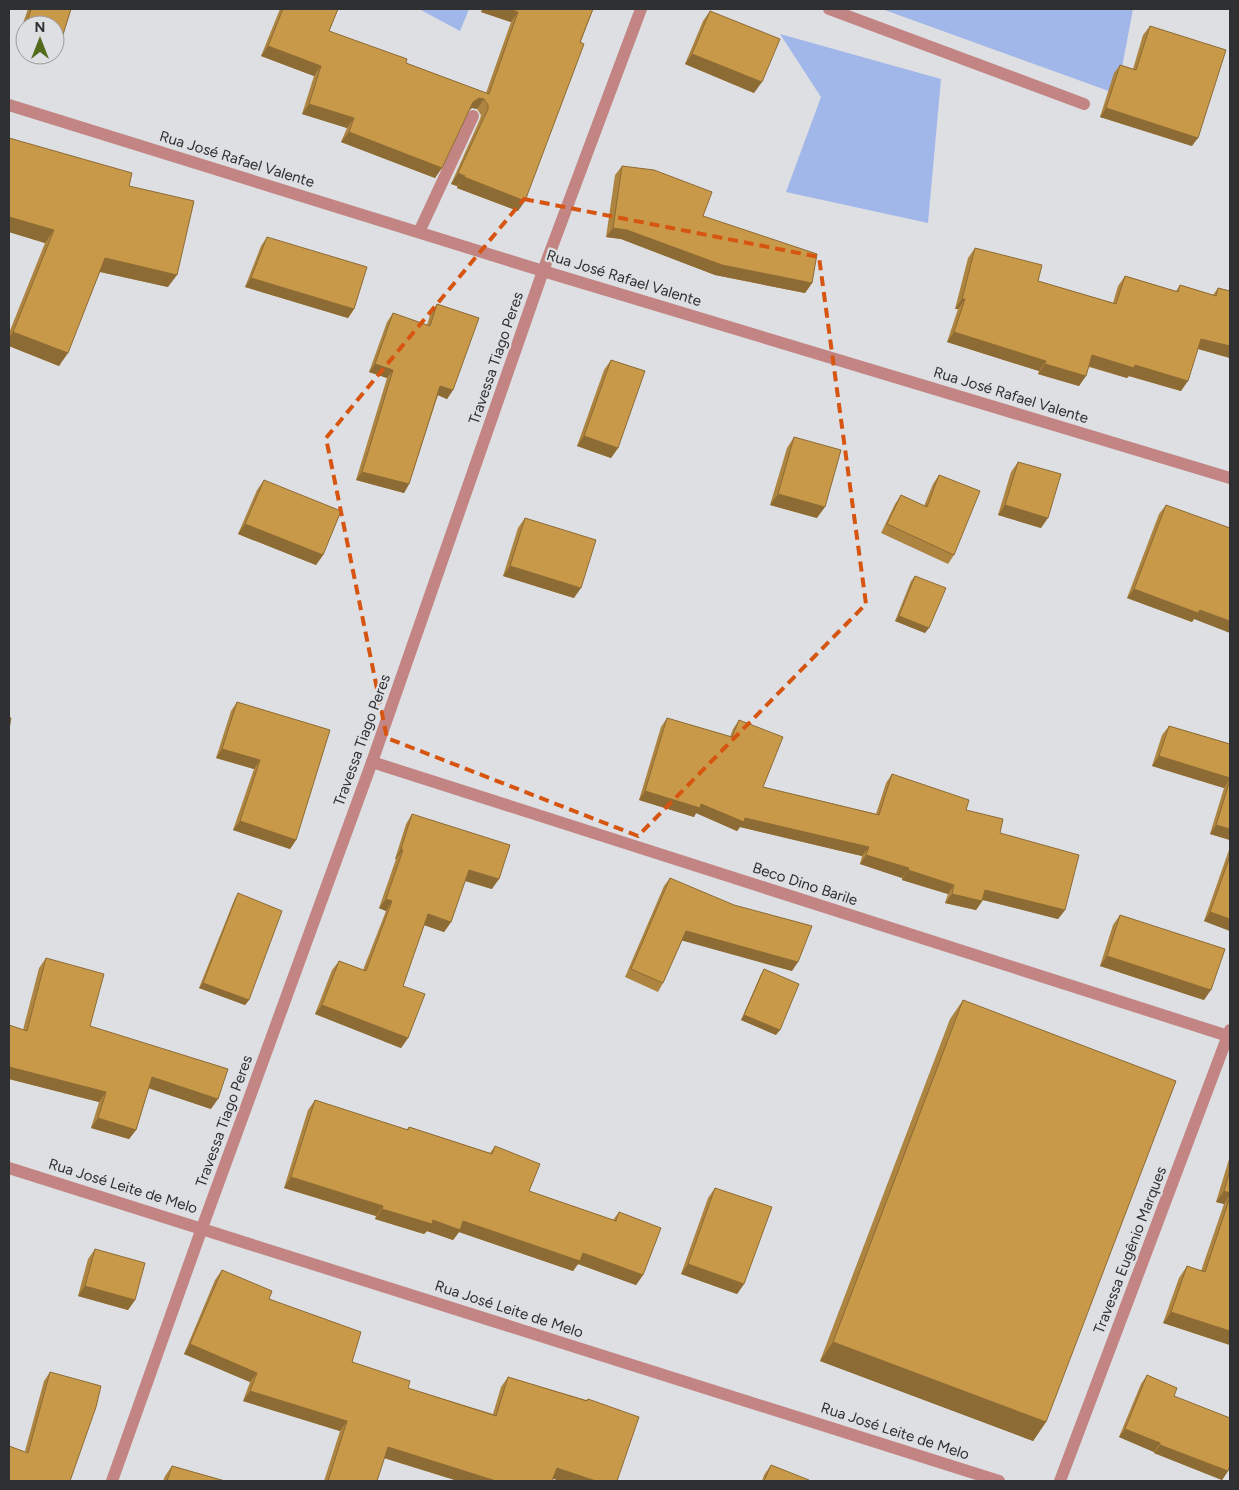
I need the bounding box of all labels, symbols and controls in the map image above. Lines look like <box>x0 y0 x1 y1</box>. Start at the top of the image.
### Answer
north arrow <box>15 15 65 65</box>
text: N <box>35 19 45 36</box>
street label: Rua José Rafael Valente <box>157 127 317 191</box>
street label: Rua José Rafael Valente <box>544 246 704 310</box>
street label: Travessa Tiago Peres <box>465 289 527 427</box>
street label: Rua José Rafael Valente <box>931 363 1091 427</box>
street label: Travessa Tiago Peres <box>330 672 394 808</box>
street label: Beco Dino Barile <box>750 859 860 909</box>
street label: Travessa Tiago Peres <box>192 1053 256 1189</box>
street label: Rua José Leite de Melo <box>46 1155 200 1217</box>
street label: Travessa Eugênio Marques <box>1090 1164 1170 1336</box>
street label: Rua José Leite de Melo <box>433 1276 586 1342</box>
street label: Rua José Leite de Melo <box>819 1398 972 1464</box>

